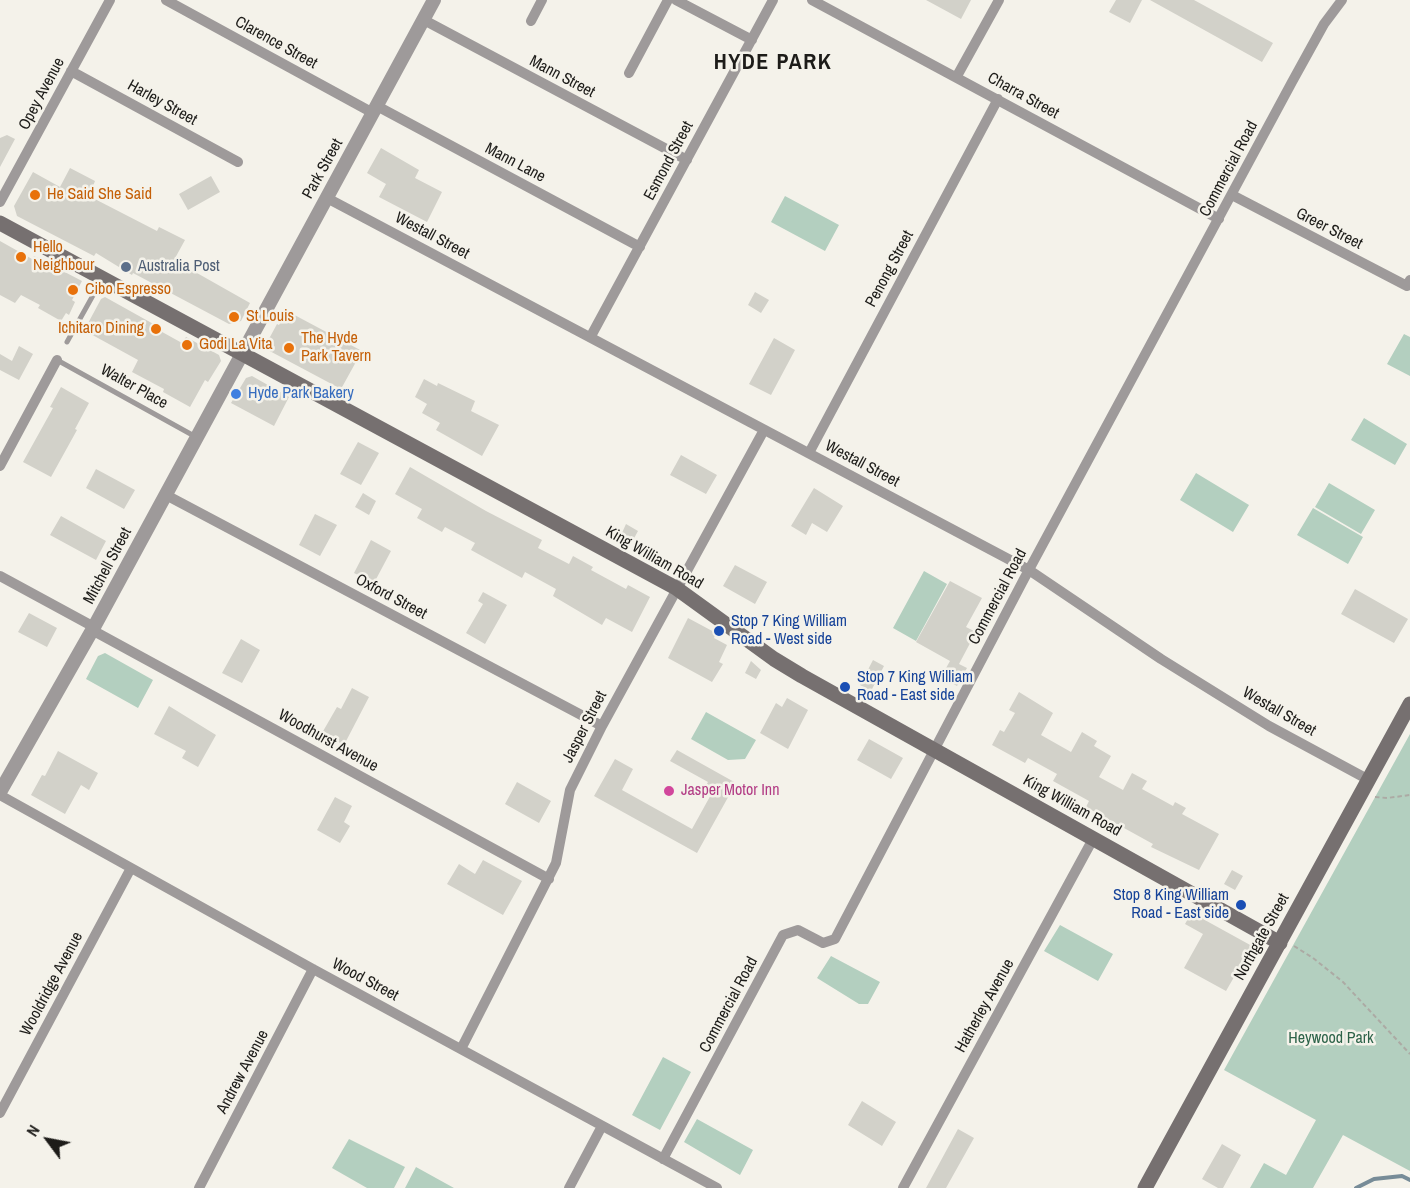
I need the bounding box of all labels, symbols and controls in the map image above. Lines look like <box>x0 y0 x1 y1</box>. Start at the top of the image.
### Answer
street label: Clarence Street <box>231 13 321 73</box>
district label: HYDE PARK <box>714 50 832 76</box>
street label: Mann Street <box>526 52 598 102</box>
street label: Opey Avenue <box>15 54 69 134</box>
street label: Charra Street <box>984 69 1062 123</box>
street label: Harley Street <box>124 76 200 130</box>
street label: Esmond Street <box>640 118 698 204</box>
street label: Commercial Road <box>1196 118 1262 220</box>
street label: Park Street <box>299 136 347 202</box>
street label: Mann Lane <box>482 139 548 187</box>
place label: He Said She Said <box>47 185 152 205</box>
marker: He Said She Said <box>28 188 42 202</box>
street label: Greer Street <box>1292 204 1366 254</box>
street label: Westall Street <box>392 208 472 264</box>
street label: Penong Street <box>862 227 918 311</box>
place label: Hello Neighbour <box>33 238 94 276</box>
marker: Hello Neighbour <box>14 250 28 264</box>
place label: Australia Post <box>138 257 220 277</box>
marker: Australia Post <box>119 260 133 274</box>
place label: Cibo Espresso <box>85 280 171 300</box>
marker: Cibo Espresso <box>66 283 80 297</box>
place label: St Louis <box>246 307 294 327</box>
marker: St Louis <box>227 310 241 324</box>
place label: Ichitaro Dining <box>58 319 144 339</box>
marker: Ichitaro Dining <box>149 322 163 336</box>
place label: The Hyde Park Tavern <box>301 329 371 367</box>
place label: Godi La Vita <box>199 335 272 355</box>
marker: Godi La Vita <box>180 338 194 352</box>
marker: The Hyde Park Tavern <box>282 341 296 355</box>
street label: Walter Place <box>97 361 171 413</box>
place label: Hyde Park Bakery <box>248 384 354 404</box>
marker: Hyde Park Bakery <box>229 387 243 401</box>
street label: Westall Street <box>822 436 902 492</box>
street label: King William Road <box>602 522 706 594</box>
street label: Mitchell Street <box>80 524 136 608</box>
street label: Commercial Road <box>965 546 1031 648</box>
street label: Oxford Street <box>352 570 430 624</box>
place label: Stop 7 King William Road - West side <box>731 612 847 650</box>
marker: Stop 7 King William Road - West side <box>712 624 726 638</box>
place label: Stop 7 King William Road - East side <box>857 668 973 706</box>
marker: Stop 7 King William Road - East side <box>838 680 852 694</box>
street label: Westall Street <box>1239 683 1319 741</box>
street label: Jasper Street <box>559 688 611 766</box>
street label: Woodhurst Avenue <box>275 706 381 776</box>
street label: King William Road <box>1020 771 1124 841</box>
place label: Jasper Motor Inn <box>681 781 779 801</box>
marker: Jasper Motor Inn <box>662 784 676 798</box>
place label: Stop 8 King William Road - East side <box>1113 886 1229 924</box>
street label: Northgate Street <box>1230 890 1294 984</box>
marker: Stop 8 King William Road - East side <box>1234 898 1248 912</box>
street label: Wooldridge Avenue <box>17 929 87 1039</box>
street label: Wood Street <box>328 954 402 1006</box>
street label: Commercial Road <box>696 954 762 1056</box>
street label: Hatherley Avenue <box>951 956 1019 1056</box>
street label: Andrew Avenue <box>213 1027 273 1117</box>
park label: Heywood Park <box>1288 1029 1374 1049</box>
north arrow <box>18 1110 78 1170</box>
text: N <box>21 1121 45 1140</box>

